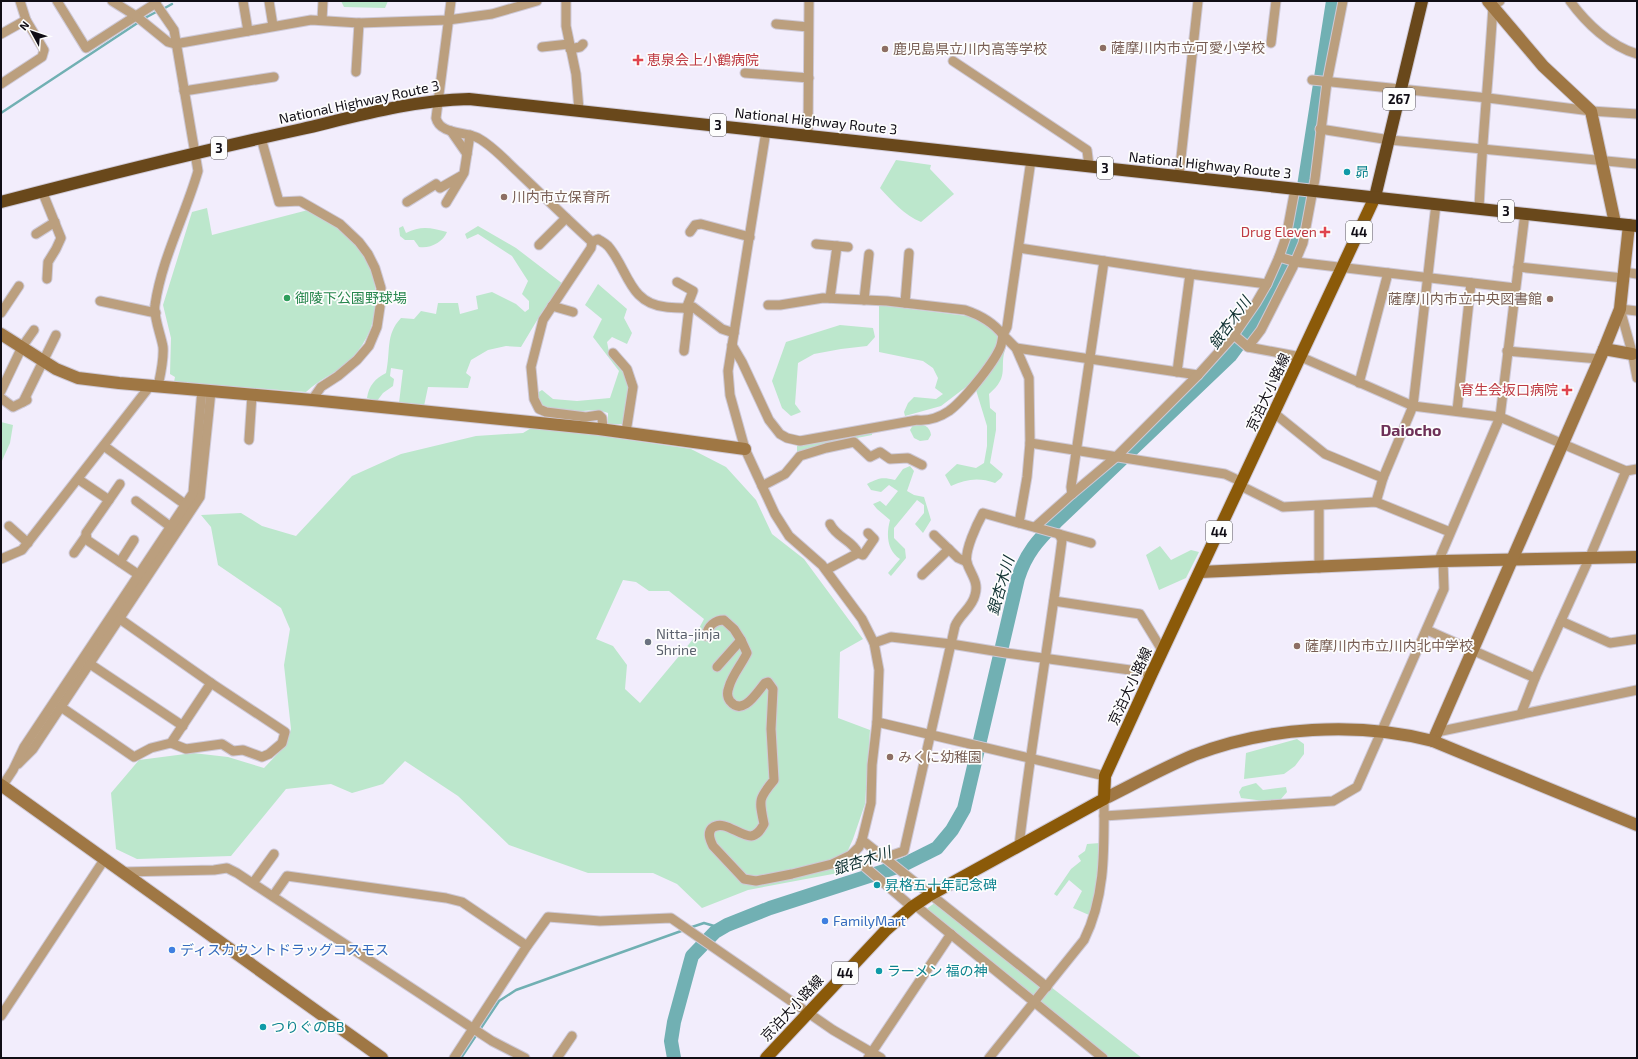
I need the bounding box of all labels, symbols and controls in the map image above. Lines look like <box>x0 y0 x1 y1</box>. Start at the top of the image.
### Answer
north arrow <box>12 12 52 52</box>
text: N <box>16 18 32 32</box>
place label: 薩摩川内市立可愛小学校 <box>1111 39 1265 56</box>
place label: 鹿児島県立川内高等学校 <box>893 40 1047 57</box>
marker: 薩摩川内市立可愛小学校 <box>1098 43 1108 53</box>
marker: 鹿児島県立川内高等学校 <box>880 44 890 54</box>
place label: 恵泉会上小鶴病院 <box>647 51 759 68</box>
marker: 恵泉会上小鶴病院 <box>632 54 644 66</box>
street label: National Highway Route 3 <box>277 76 441 127</box>
road number: 267 <box>1383 88 1415 110</box>
street label: National Highway Route 3 <box>734 104 898 138</box>
road number: 3 <box>710 114 726 136</box>
road number: 3 <box>211 137 227 159</box>
street label: National Highway Route 3 <box>1128 148 1292 182</box>
road number: 3 <box>1097 157 1113 179</box>
place label: 昴 <box>1355 163 1369 180</box>
marker: 昴 <box>1342 167 1352 177</box>
place label: 川内市立保育所 <box>512 188 610 205</box>
marker: 川内市立保育所 <box>499 192 509 202</box>
road number: 3 <box>1498 200 1514 222</box>
road number: 44 <box>1346 221 1372 243</box>
place label: Drug Eleven <box>1241 223 1317 240</box>
marker: Drug Eleven <box>1320 227 1330 237</box>
place label: 御陵下公園野球場 <box>295 289 407 306</box>
place label: 薩摩川内市立中央図書館 <box>1388 290 1542 307</box>
water label: 銀杏木川 <box>1204 291 1255 352</box>
marker: 御陵下公園野球場 <box>282 293 292 303</box>
marker: 薩摩川内市立中央図書館 <box>1545 294 1555 304</box>
street label: 京泊大小路線 <box>1242 350 1293 433</box>
place label: 育生会坂口病院 <box>1460 381 1558 398</box>
marker: 育生会坂口病院 <box>1561 384 1573 396</box>
district label: Daiocho <box>1380 420 1442 439</box>
road number: 44 <box>1206 521 1232 543</box>
water label: 銀杏木川 <box>983 552 1018 617</box>
place label: Nitta-jinja Shrine <box>656 625 720 658</box>
marker: Nitta-jinja Shrine <box>643 637 653 647</box>
place label: 薩摩川内市立川内北中学校 <box>1305 637 1473 654</box>
marker: 薩摩川内市立川内北中学校 <box>1292 641 1302 651</box>
street label: 京泊大小路線 <box>1104 644 1155 727</box>
place label: みくに幼稚園 <box>898 748 982 765</box>
marker: みくに幼稚園 <box>885 752 895 762</box>
water label: 銀杏木川 <box>830 842 895 878</box>
place label: 昇格五十年記念碑 <box>885 876 997 893</box>
marker: 昇格五十年記念碑 <box>872 880 882 890</box>
place label: FamilyMart <box>833 912 906 929</box>
marker: FamilyMart <box>820 916 830 926</box>
place label: ディスカウントドラッグコスモス <box>180 941 389 958</box>
marker: ディスカウントドラッグコスモス <box>167 945 177 955</box>
road number: 44 <box>832 962 858 984</box>
place label: ラーメン 福の神 <box>887 962 988 979</box>
marker: ラーメン 福の神 <box>874 966 884 976</box>
street label: 京泊大小路線 <box>757 971 826 1044</box>
place label: つりぐのBB <box>271 1018 344 1035</box>
marker: つりぐのBB <box>258 1022 268 1032</box>

